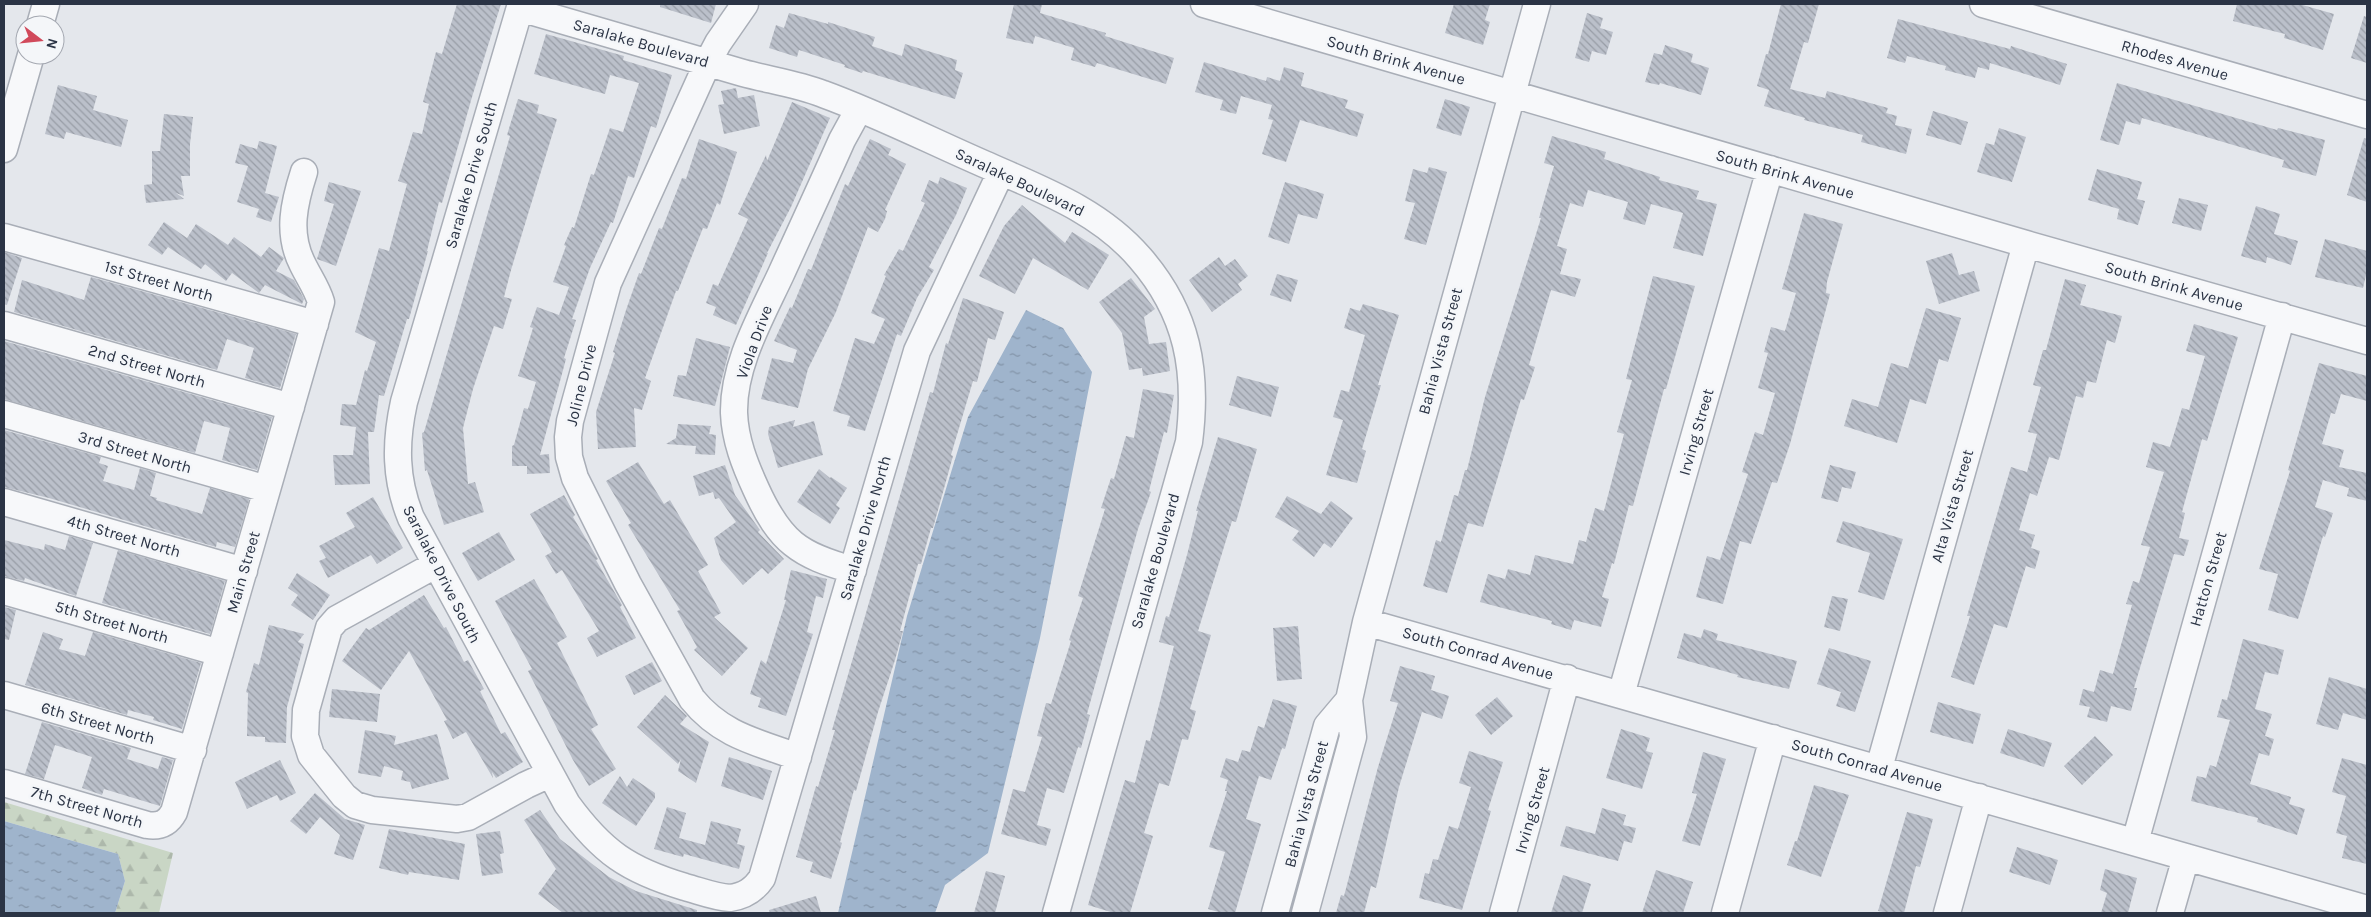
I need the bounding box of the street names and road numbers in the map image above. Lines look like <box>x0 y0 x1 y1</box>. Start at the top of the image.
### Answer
street label: Saralake Boulevard <box>571 14 711 72</box>
street label: South Brink Avenue <box>1325 31 1467 89</box>
street label: Rhodes Avenue <box>2119 36 2231 84</box>
street label: Saralake Drive South <box>441 99 501 251</box>
street label: Saralake Boulevard <box>952 144 1088 220</box>
street label: South Brink Avenue <box>1714 145 1856 203</box>
street label: 1st Street North <box>102 256 216 306</box>
street label: South Brink Avenue <box>2103 257 2245 315</box>
street label: Bahia Vista Street <box>1414 286 1466 416</box>
street label: Viola Drive <box>732 303 776 381</box>
street label: 2nd Street North <box>86 340 208 392</box>
street label: Joline Drive <box>562 342 600 428</box>
street label: Irving Street <box>1675 386 1717 478</box>
street label: 3rd Street North <box>76 427 194 477</box>
street label: Alta Vista Street <box>1927 447 1977 565</box>
street label: Saralake Drive North <box>835 453 895 603</box>
street label: Saralake Boulevard <box>1126 491 1184 631</box>
street label: Saralake Drive South <box>399 502 485 646</box>
street label: 4th Street North <box>65 511 183 561</box>
street label: Main Street <box>222 529 264 615</box>
street label: Hatton Street <box>2185 529 2231 629</box>
street label: 5th Street North <box>53 597 171 647</box>
street label: South Conrad Avenue <box>1400 622 1556 684</box>
street label: 6th Street North <box>39 698 157 748</box>
street label: South Conrad Avenue <box>1789 734 1945 796</box>
street label: Bahia Vista Street <box>1280 739 1332 869</box>
street label: Irving Street <box>1511 764 1553 856</box>
street label: 7th Street North <box>29 782 145 832</box>

